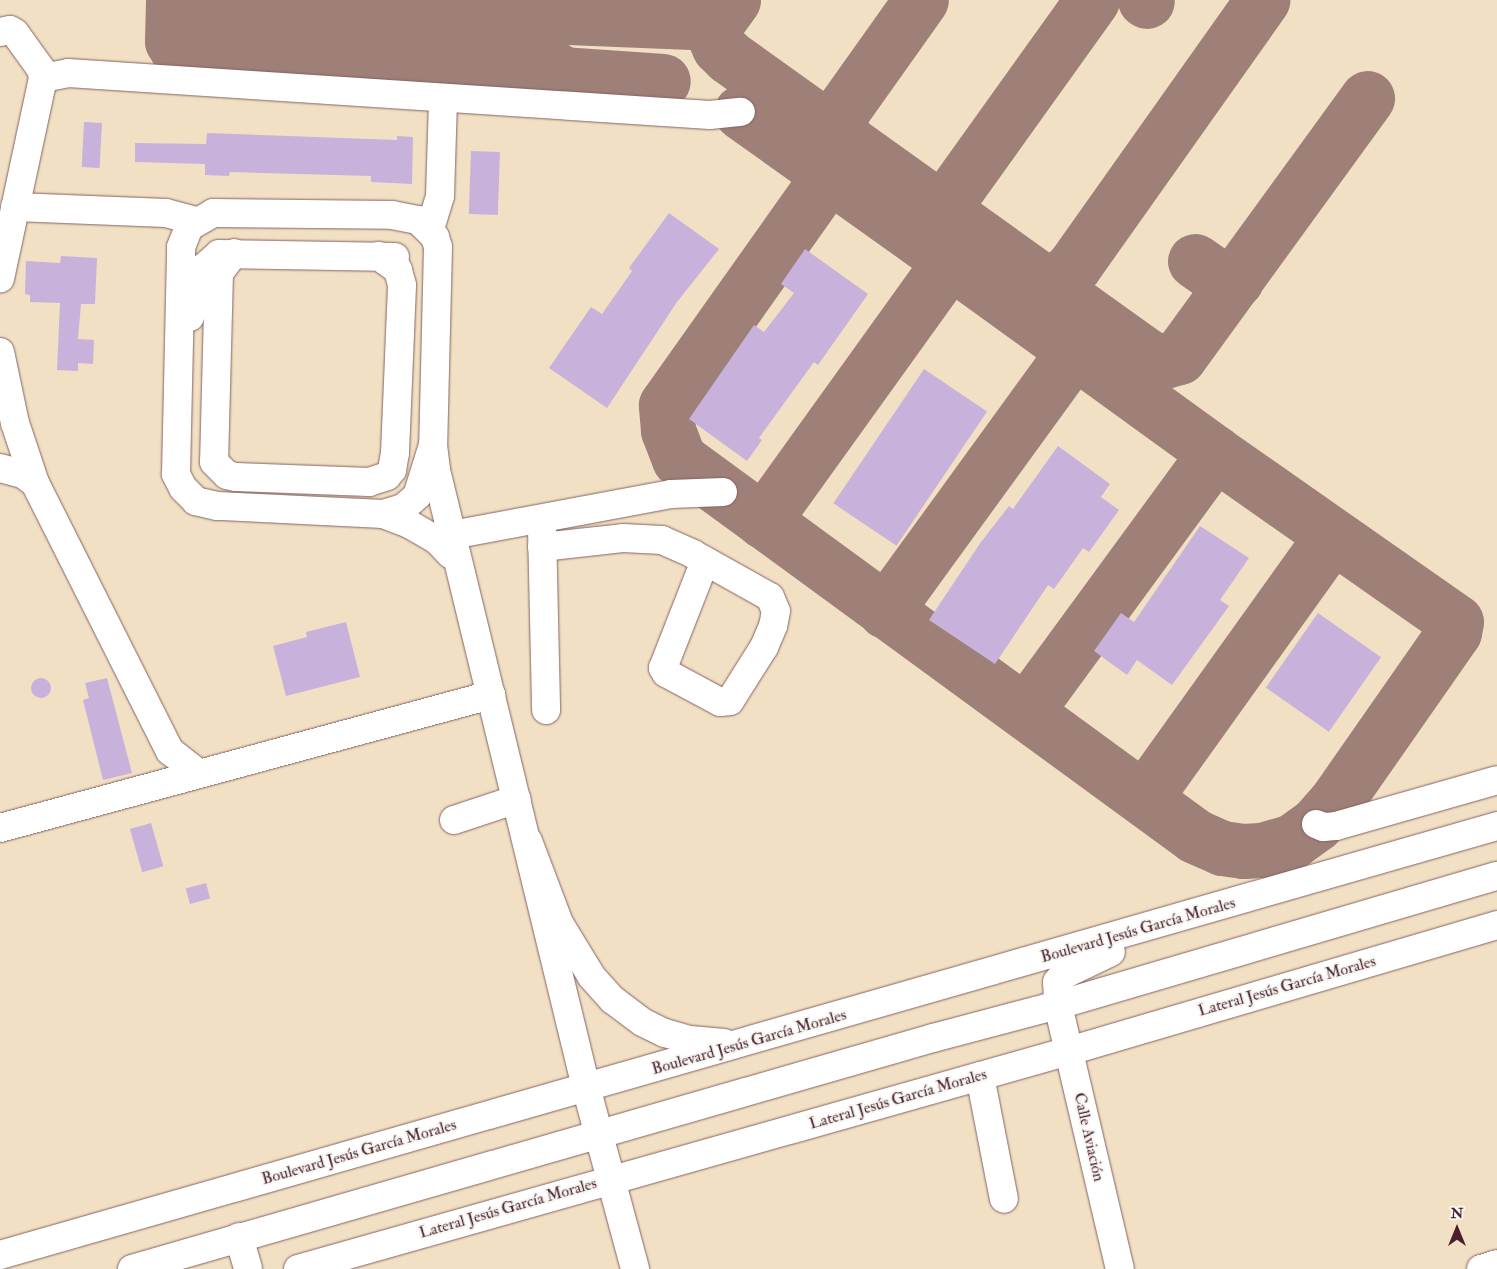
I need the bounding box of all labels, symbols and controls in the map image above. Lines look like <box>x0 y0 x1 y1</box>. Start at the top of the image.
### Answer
street label: Boulevard Jesús García Morales <box>1039 893 1237 967</box>
street label: Lateral Jesús García Morales <box>1196 951 1378 1021</box>
street label: Boulevard Jesús García Morales <box>650 1005 848 1079</box>
street label: Lateral Jesús García Morales <box>807 1064 989 1134</box>
street label: Calle Aviación <box>1069 1091 1109 1183</box>
street label: Boulevard Jesús García Morales <box>260 1115 458 1189</box>
street label: Lateral Jesús García Morales <box>417 1173 599 1243</box>
north arrow <box>1432 1204 1482 1254</box>
text: N <box>1451 1205 1463 1222</box>

